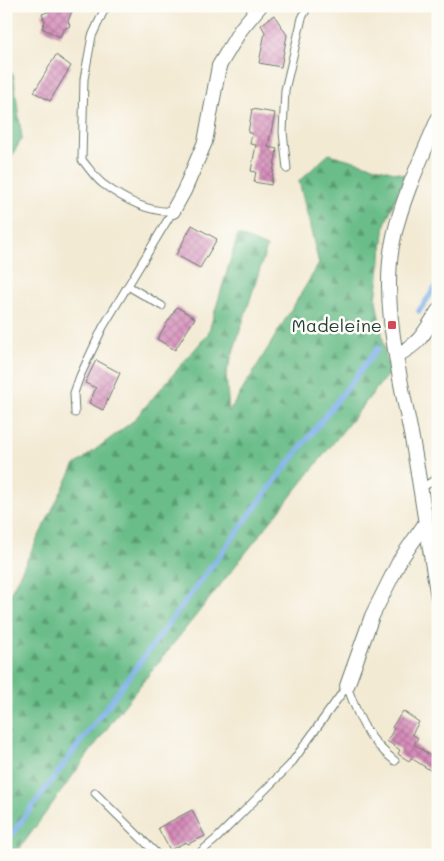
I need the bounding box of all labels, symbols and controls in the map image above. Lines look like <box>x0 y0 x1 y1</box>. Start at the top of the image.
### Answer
place label: Madeleine <box>292 313 382 337</box>
marker: Madeleine <box>386 319 398 331</box>

